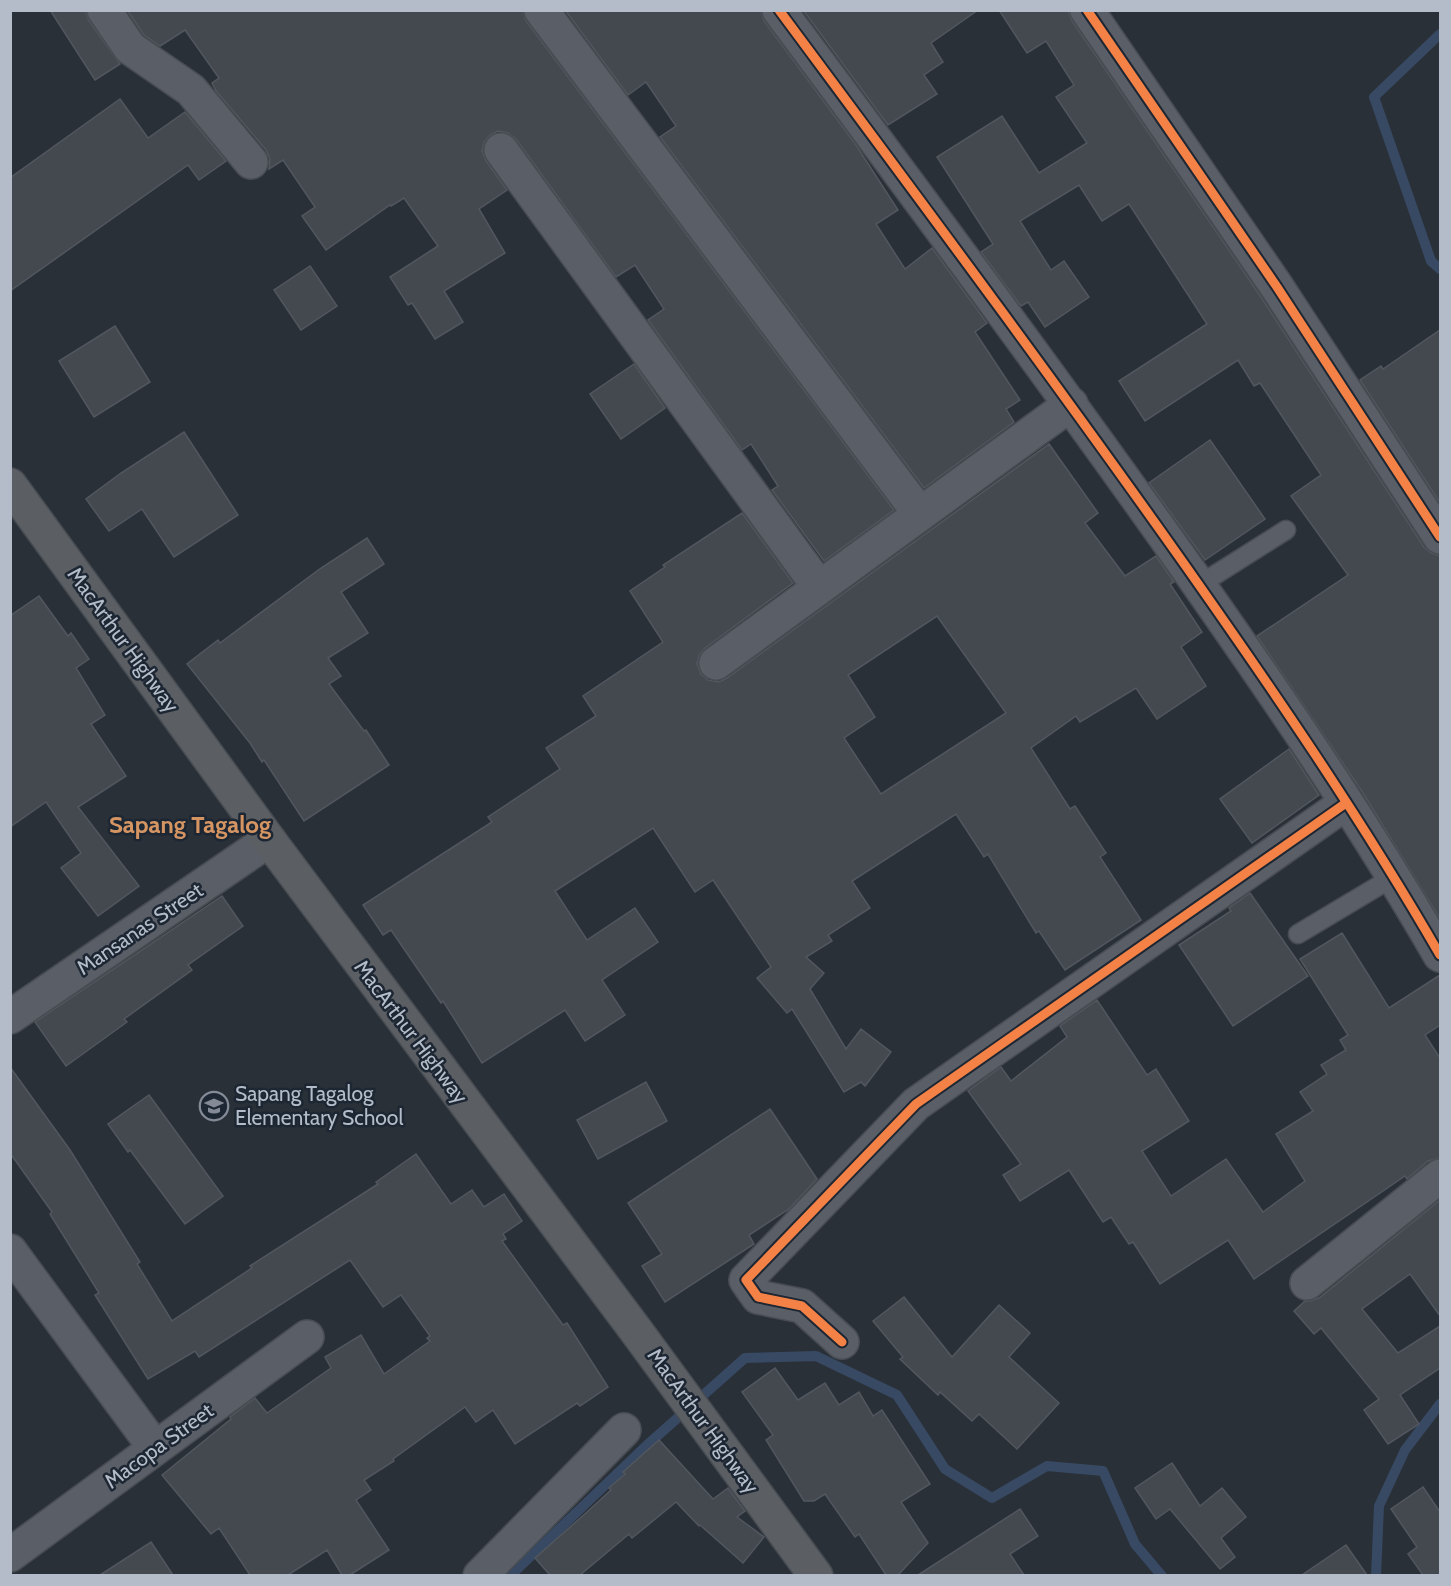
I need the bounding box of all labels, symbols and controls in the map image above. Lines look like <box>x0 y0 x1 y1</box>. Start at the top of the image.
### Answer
street label: MacArthur Highway <box>62 562 185 717</box>
district label: Sapang Tagalog <box>109 810 271 839</box>
street label: Mansanas Street <box>72 877 208 980</box>
street label: MacArthur Highway <box>349 955 474 1109</box>
place label: Sapang Tagalog Elementary School <box>235 1081 403 1130</box>
school or university icon: Sapang Tagalog Elementary School <box>198 1090 230 1122</box>
street label: MacArthur Highway <box>642 1343 765 1498</box>
street label: Macopa Street <box>99 1398 218 1493</box>

